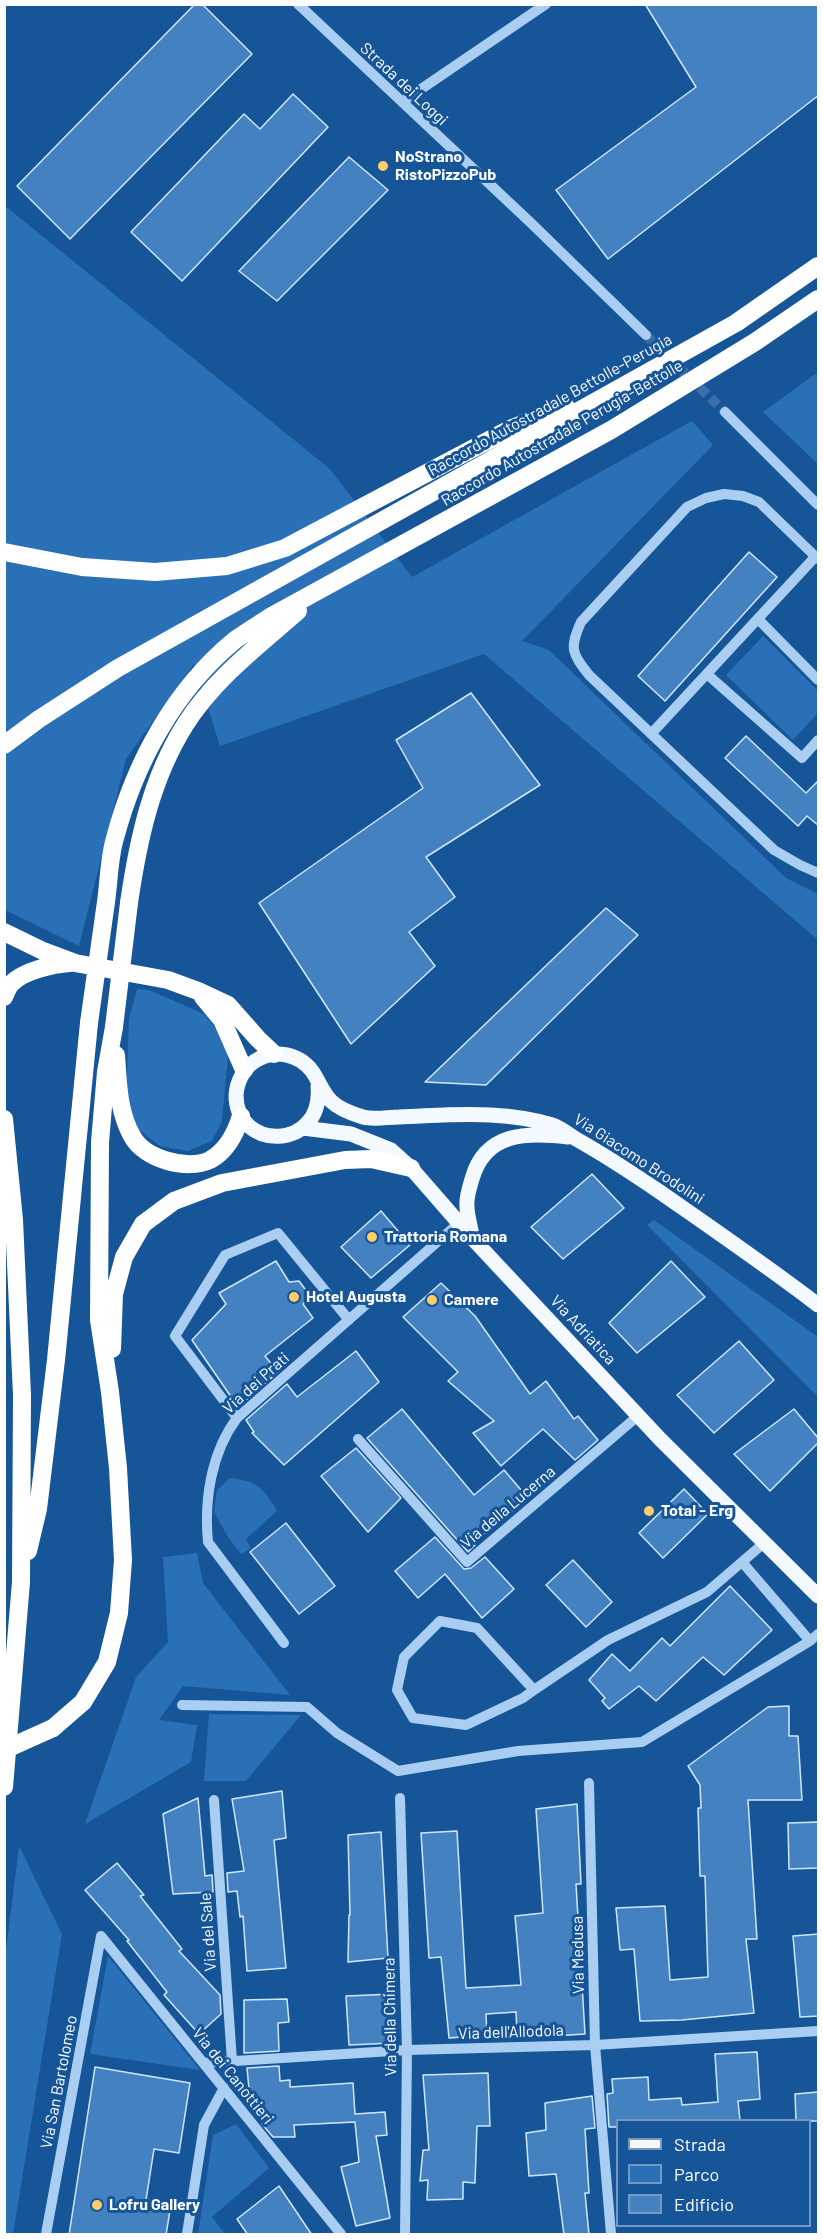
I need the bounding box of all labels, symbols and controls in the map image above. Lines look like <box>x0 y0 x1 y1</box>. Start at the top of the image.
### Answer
street label: Strada dei Loggi <box>356 39 452 129</box>
place label: NoStrano RistoPizzoPub <box>395 147 496 185</box>
marker: NoStrano RistoPizzoPub <box>376 159 390 173</box>
street label: Raccordo Autostradale Bettolle-Perugia <box>425 330 675 480</box>
street label: Raccordo Autostradale Perugia-Bettolle <box>438 356 686 510</box>
street label: Via Giacomo Brodolini <box>570 1110 708 1208</box>
place label: Trattoria Romana <box>384 1227 507 1247</box>
marker: Trattoria Romana <box>365 1230 379 1244</box>
place label: Hotel Augusta <box>306 1287 406 1307</box>
marker: Hotel Augusta <box>287 1290 301 1304</box>
place label: Camere <box>444 1290 499 1310</box>
street label: Via Adriatica <box>546 1291 620 1369</box>
marker: Camere <box>425 1293 439 1307</box>
street label: Via dei Prati <box>219 1348 293 1418</box>
street label: Via della Lucerna <box>457 1462 559 1552</box>
place label: Total - Erg <box>661 1501 733 1521</box>
marker: Total - Erg <box>642 1504 656 1518</box>
street label: Via del Sale <box>196 1892 220 1972</box>
street label: Via Medusa <box>568 1916 588 1994</box>
street label: Via della Chimera <box>379 1957 401 2077</box>
street label: Via San Bartolomeo <box>37 2014 81 2150</box>
street label: Via dell'Allodola <box>458 2021 564 2043</box>
street label: Via dei Canottieri <box>188 2024 278 2128</box>
legend <box>616 2119 811 2227</box>
text: Strada <box>674 2133 726 2155</box>
text: Parco <box>674 2163 719 2185</box>
text: Edificio <box>674 2193 734 2215</box>
place label: Lofru Gallery <box>109 2195 200 2215</box>
marker: Lofru Gallery <box>90 2198 104 2212</box>

